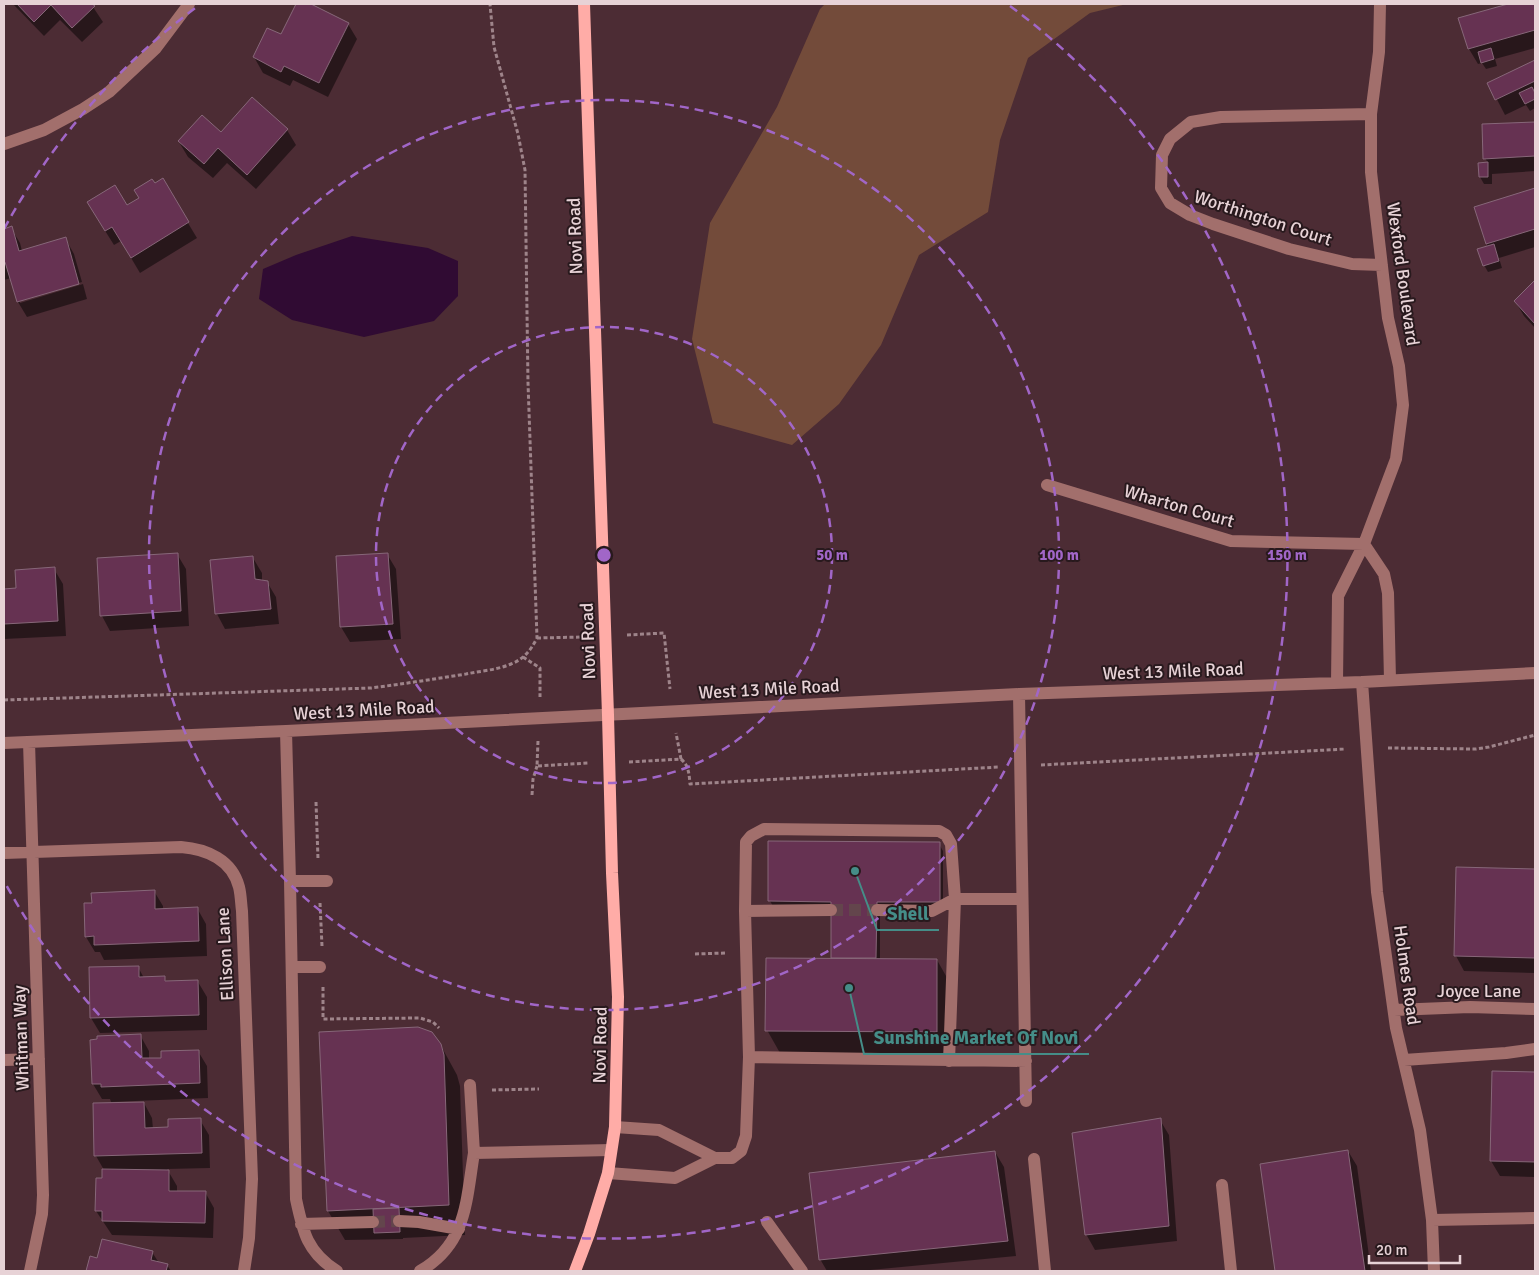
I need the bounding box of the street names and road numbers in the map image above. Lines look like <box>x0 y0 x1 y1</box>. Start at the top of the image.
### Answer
street label: Worthington Court <box>1191 185 1335 251</box>
street label: Novi Road <box>563 197 587 275</box>
street label: Wexford Boulevard <box>1382 201 1424 347</box>
street label: Wharton Court <box>1121 480 1237 532</box>
street label: Novi Road <box>576 602 600 680</box>
street label: West 13 Mile Road <box>1102 658 1244 684</box>
street label: West 13 Mile Road <box>698 674 840 704</box>
street label: West 13 Mile Road <box>293 695 435 725</box>
street label: Ellison Lane <box>212 907 238 1001</box>
street label: Holmes Road <box>1389 924 1425 1026</box>
street label: Joyce Lane <box>1437 980 1521 1002</box>
street label: Whitman Way <box>8 984 34 1091</box>
street label: Novi Road <box>588 1006 612 1084</box>

